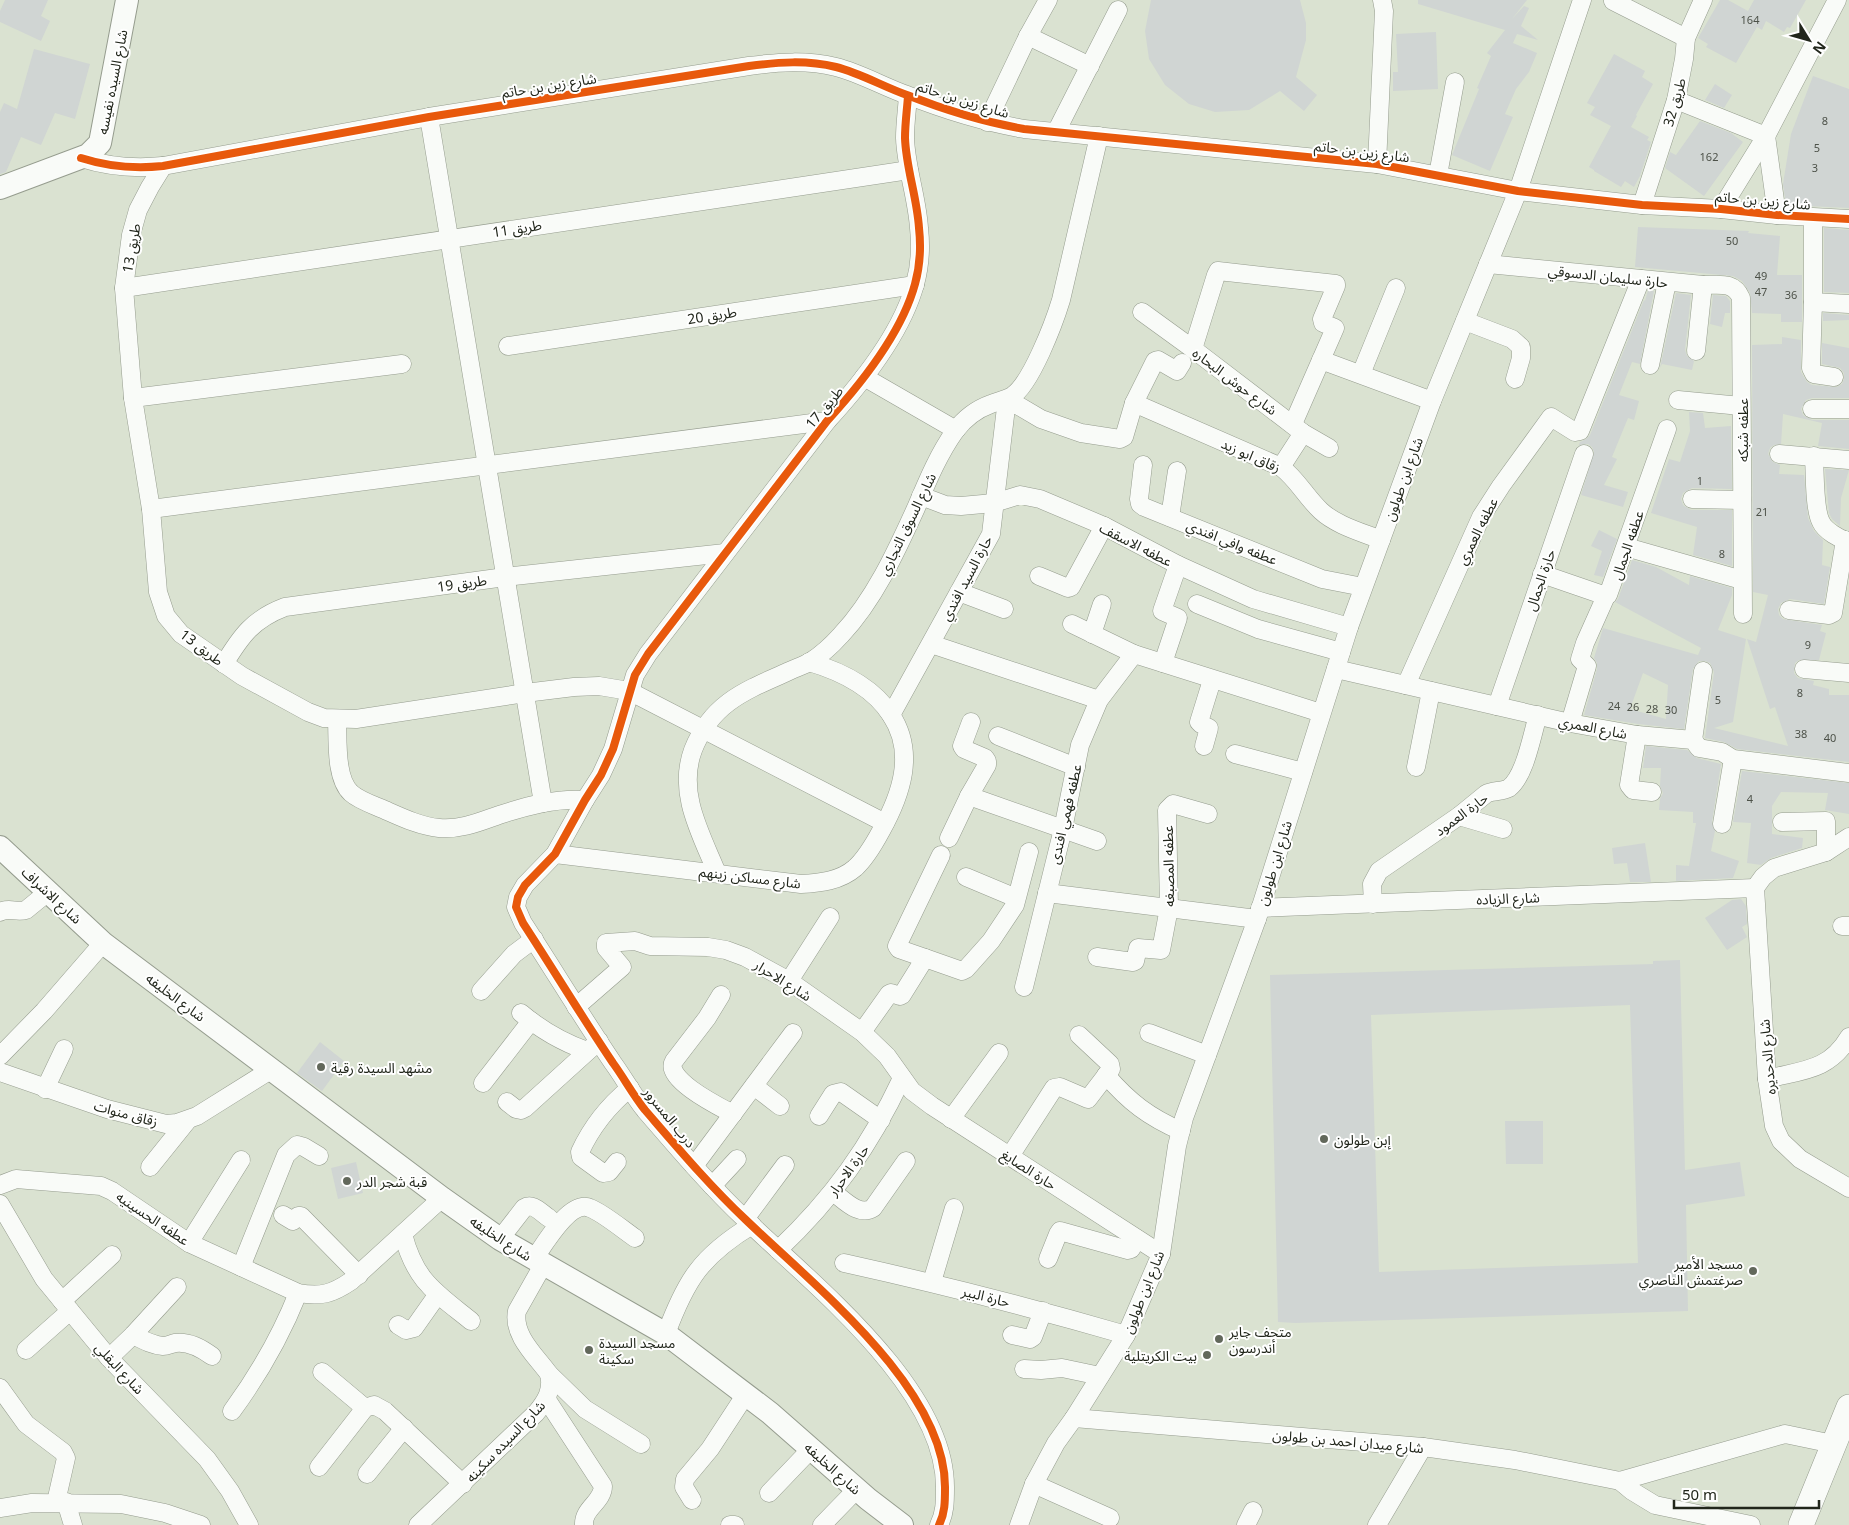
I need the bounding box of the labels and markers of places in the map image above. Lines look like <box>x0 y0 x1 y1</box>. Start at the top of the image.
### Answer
place label: مشهد السيدة رقية <box>331 1058 432 1077</box>
marker: مشهد السيدة رقية <box>315 1061 327 1073</box>
place label: إبن طولون <box>1334 1130 1392 1150</box>
marker: إبن طولون <box>1318 1133 1330 1145</box>
place label: قبة شجر الدر <box>356 1172 427 1191</box>
marker: قبة شجر الدر <box>341 1175 353 1187</box>
place label: مسجد الأمير صرغتمش الناصري <box>1639 1254 1743 1291</box>
marker: مسجد الأمير صرغتمش الناصري <box>1747 1265 1759 1277</box>
place label: متحف جاير أندرسون <box>1228 1322 1292 1357</box>
place label: مسجد السيدة سكينة <box>599 1333 675 1368</box>
marker: متحف جاير أندرسون <box>1213 1333 1225 1345</box>
marker: مسجد السيدة سكينة <box>583 1344 595 1356</box>
place label: بيت الكريتلية <box>1124 1346 1197 1365</box>
marker: بيت الكريتلية <box>1201 1349 1213 1361</box>

